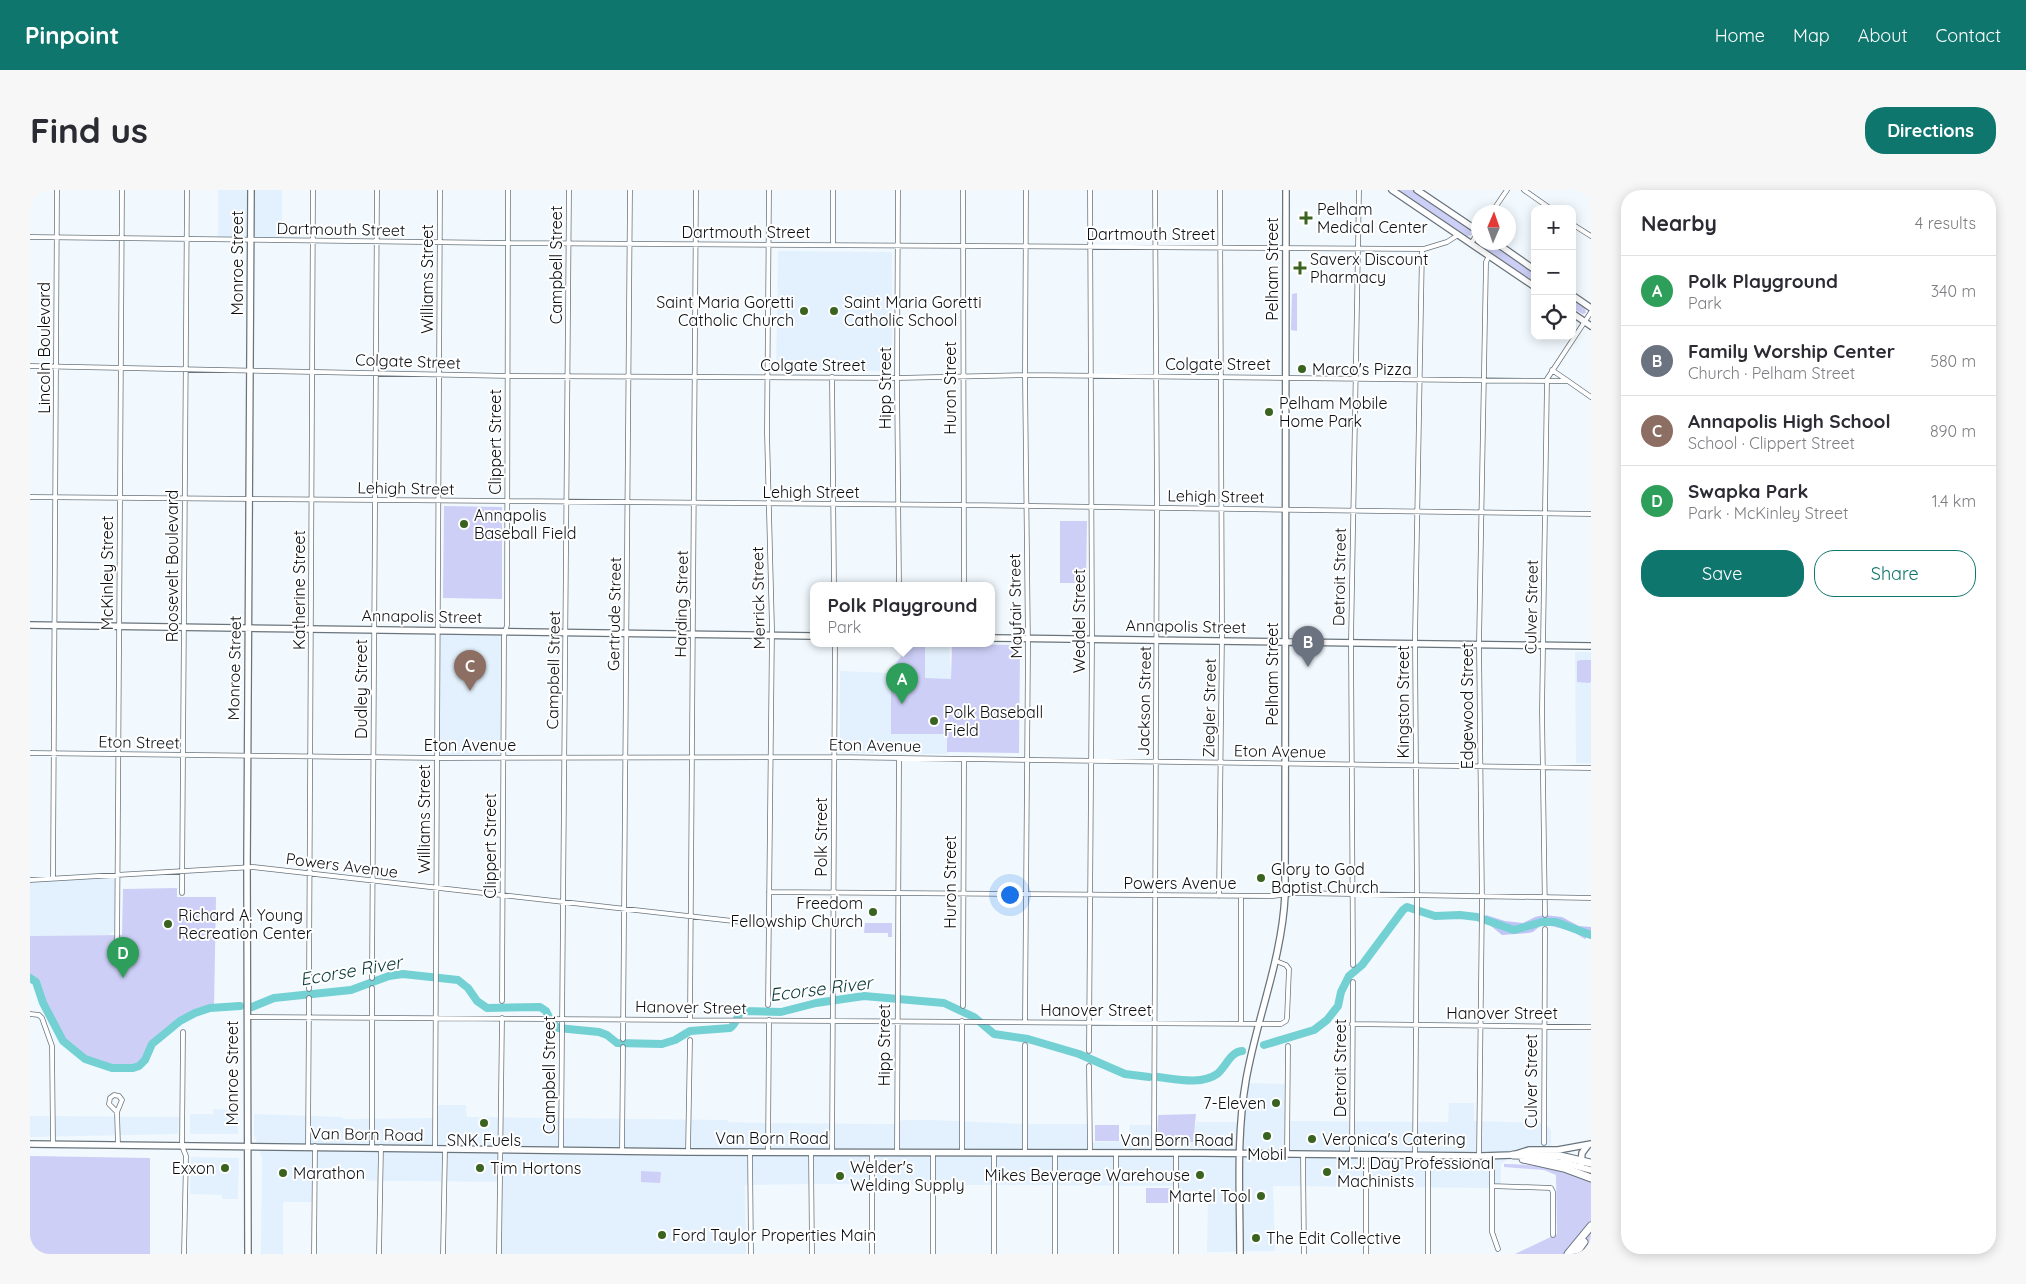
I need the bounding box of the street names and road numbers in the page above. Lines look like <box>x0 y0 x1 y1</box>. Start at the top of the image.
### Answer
street label: Campbell Street <box>546 206 566 324</box>
street label: Monroe Street <box>227 211 247 315</box>
street label: Pelham Street <box>1262 217 1282 321</box>
street label: Dartmouth Street <box>276 218 406 240</box>
street label: Dartmouth Street <box>682 222 810 242</box>
street label: Williams Street <box>417 224 437 334</box>
street label: Dartmouth Street <box>1087 224 1215 244</box>
street label: Lincoln Boulevard <box>34 282 54 414</box>
street label: Huron Street <box>940 341 960 435</box>
street label: Hipp Street <box>875 347 895 429</box>
street label: Colgate Street <box>355 349 461 373</box>
street label: Colgate Street <box>1165 354 1271 374</box>
street label: Colgate Street <box>760 355 866 375</box>
street label: Clippert Street <box>485 389 505 495</box>
street label: Lehigh Street <box>357 477 455 499</box>
street label: Lehigh Street <box>762 482 860 502</box>
street label: Lehigh Street <box>1167 485 1265 507</box>
street label: Roosevelt Boulevard <box>162 490 182 642</box>
street label: McKinley Street <box>97 516 117 630</box>
street label: Detroit Street <box>1328 528 1350 626</box>
street label: Katherine Street <box>289 530 309 650</box>
street label: Merrick Street <box>747 546 769 650</box>
street label: Harding Street <box>670 550 692 658</box>
street label: Mayfair Street <box>1004 553 1026 659</box>
street label: Gertrude Street <box>603 557 625 671</box>
street label: Culver Street <box>1520 560 1542 654</box>
street label: Weddel Street <box>1069 569 1089 673</box>
street label: Annapolis Street <box>362 605 482 627</box>
street label: Campbell Street <box>542 611 564 729</box>
street label: Monroe Street <box>223 615 245 721</box>
street label: Annapolis Street <box>1126 615 1246 637</box>
street label: Pelham Street <box>1262 622 1282 726</box>
street label: Dudley Street <box>351 639 371 739</box>
street label: Edgewood Street <box>1457 643 1477 769</box>
street label: Kingston Street <box>1393 645 1413 759</box>
street label: Jackson Street <box>1133 646 1155 756</box>
street label: Ziegler Street <box>1198 658 1220 758</box>
street label: Eton Street <box>98 731 180 753</box>
street label: Eton Avenue <box>829 734 921 756</box>
street label: Eton Avenue <box>424 735 516 755</box>
street label: Eton Avenue <box>1234 740 1326 762</box>
street label: Williams Street <box>414 764 434 874</box>
street label: Clippert Street <box>480 793 500 899</box>
street label: Polk Street <box>811 797 831 877</box>
street label: Huron Street <box>940 835 960 929</box>
street label: Powers Avenue <box>285 848 399 882</box>
street label: Powers Avenue <box>1124 873 1236 893</box>
street label: Hanover Street <box>635 996 747 1018</box>
street label: Hanover Street <box>1040 1000 1152 1020</box>
street label: Hanover Street <box>1446 1003 1558 1023</box>
street label: Hipp Street <box>874 1004 894 1086</box>
street label: Campbell Street <box>539 1016 559 1134</box>
street label: Detroit Street <box>1330 1019 1350 1117</box>
street label: Monroe Street <box>222 1021 242 1125</box>
street label: Culver Street <box>1521 1034 1541 1128</box>
street label: Van Born Road <box>310 1123 424 1145</box>
street label: Van Born Road <box>715 1128 829 1148</box>
street label: Van Born Road <box>1120 1130 1234 1150</box>

